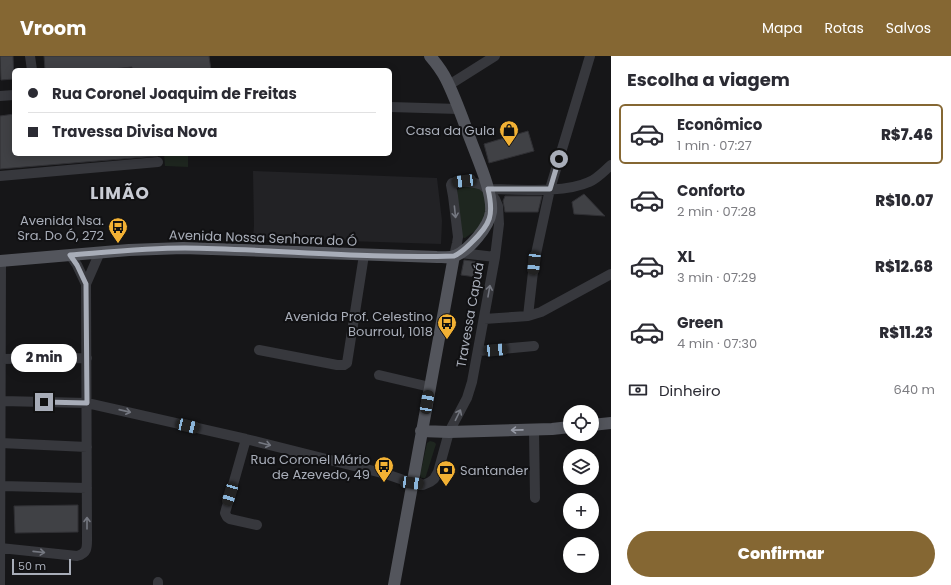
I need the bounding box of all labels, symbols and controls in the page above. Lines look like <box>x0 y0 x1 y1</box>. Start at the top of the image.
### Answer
text: Vroom <box>20 15 86 42</box>
text: Mapa <box>762 18 802 38</box>
text: Rotas <box>824 18 864 38</box>
text: Salvos <box>886 18 931 38</box>
text: Escolha a viagem <box>627 67 790 92</box>
text: Rua Coronel Joaquim de Freitas <box>52 83 297 104</box>
text: Econômico <box>677 114 762 135</box>
icon: car <box>629 116 665 152</box>
shop icon: Casa da Gula <box>498 119 520 147</box>
text: Travessa Divisa Nova <box>52 121 218 142</box>
place label: Casa da Gula <box>406 121 495 140</box>
text: R$7.46 <box>881 124 933 145</box>
text: 1 min · 07:27 <box>677 136 752 155</box>
route start <box>550 150 568 168</box>
car <box>451 174 477 188</box>
text: Conforto <box>677 180 745 201</box>
district label: LIMÃO <box>90 181 150 205</box>
icon: car <box>629 182 665 218</box>
text: R$10.07 <box>875 190 933 211</box>
text: 2 min · 07:28 <box>677 202 756 221</box>
one-way arrow <box>451 205 459 218</box>
place label: Avenida Nsa. Sra. Do Ó, 272 <box>17 211 104 245</box>
bus stop icon: Avenida Nsa. Sra. Do Ó, 272 <box>107 216 129 244</box>
street label: Avenida Nossa Senhora do Ó <box>168 225 358 251</box>
text: XL <box>677 246 695 267</box>
icon: car <box>629 248 665 284</box>
car <box>527 250 541 276</box>
text: R$12.68 <box>875 256 933 277</box>
street label: Travessa Capuá <box>451 261 489 369</box>
text: 3 min · 07:29 <box>677 268 756 287</box>
one-way arrow <box>485 285 493 298</box>
place label: Avenida Prof. Celestino Bourroul, 1018 <box>284 307 433 341</box>
bus stop icon: Avenida Prof. Celestino Bourroul, 1018 <box>436 312 458 340</box>
text: Green <box>677 312 723 333</box>
icon: car <box>629 314 665 350</box>
text: R$11.23 <box>879 322 933 343</box>
text: 4 min · 07:30 <box>677 334 757 353</box>
car <box>484 343 508 357</box>
callout: 2 min <box>11 344 77 372</box>
text: 2 min <box>26 348 62 367</box>
icon: cash <box>627 379 649 401</box>
text: Dinheiro <box>659 380 721 401</box>
text: 640 m <box>894 380 935 399</box>
car <box>419 389 435 415</box>
route end <box>35 393 53 411</box>
map controls <box>563 405 599 573</box>
button: locate <box>563 405 599 441</box>
one-way arrow <box>118 408 131 416</box>
one-way arrow <box>455 410 462 422</box>
car <box>175 417 201 435</box>
one-way arrow <box>511 426 524 434</box>
one-way arrow <box>258 441 271 448</box>
button: layers <box>563 449 599 485</box>
place label: Rua Coronel Mário de Azevedo, 49 <box>251 450 370 484</box>
bus stop icon: Rua Coronel Mário de Azevedo, 49 <box>373 455 395 483</box>
bank icon: Santander <box>435 459 457 487</box>
place label: Santander <box>460 461 528 480</box>
car <box>399 476 425 490</box>
car <box>221 481 239 507</box>
button: + <box>563 493 599 529</box>
one-way arrow <box>83 517 91 530</box>
button: Confirmar <box>627 531 935 577</box>
button: − <box>563 537 599 573</box>
one-way arrow <box>32 548 45 555</box>
scale bar <box>12 557 71 576</box>
text: 50 m <box>18 558 46 574</box>

